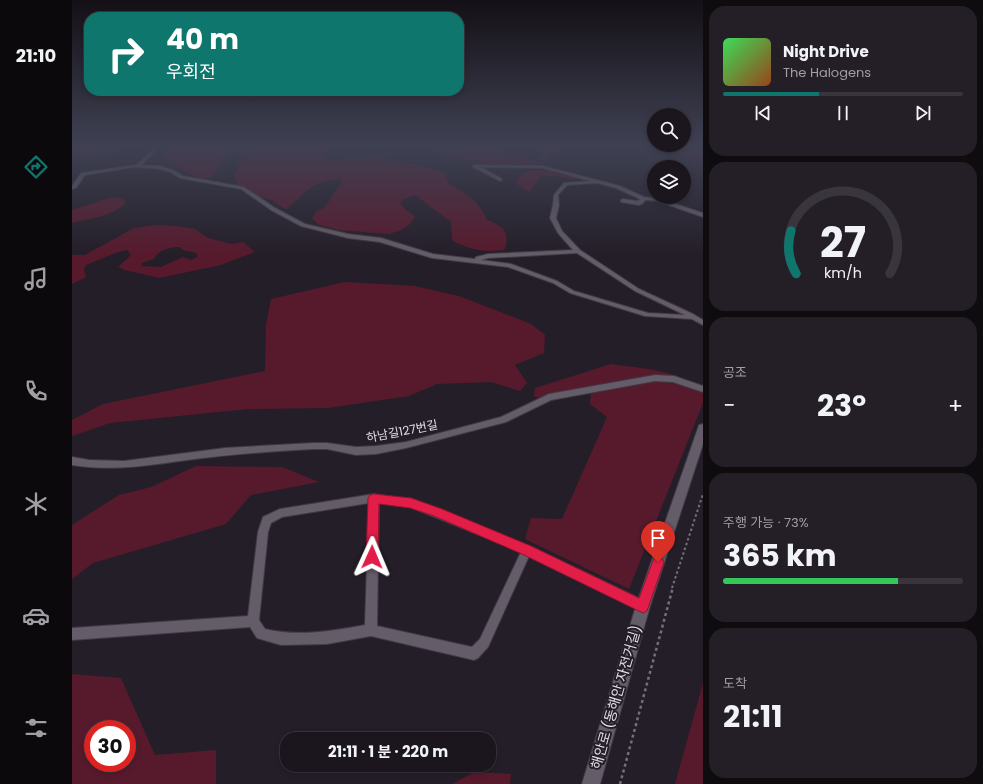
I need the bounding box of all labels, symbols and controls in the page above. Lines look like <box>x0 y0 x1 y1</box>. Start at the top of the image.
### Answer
text: 40 m <box>166 20 239 59</box>
icon: right <box>100 28 152 80</box>
text: Night Drive <box>783 41 869 62</box>
text: 21:10 <box>16 43 56 68</box>
text: 우회전 <box>166 59 216 84</box>
text: The Halogens <box>783 63 871 82</box>
icon: previous <box>752 102 774 124</box>
icon: pause <box>832 102 854 124</box>
icon: next <box>912 102 934 124</box>
map controls <box>647 108 691 204</box>
button: search <box>647 108 691 152</box>
icon: directions <box>22 153 50 181</box>
button: layers <box>647 160 691 204</box>
text: 27 <box>820 213 866 272</box>
text: km/h <box>824 263 862 283</box>
icon: music <box>22 265 50 293</box>
text: 공조 <box>723 363 747 382</box>
icon: phone <box>22 377 50 405</box>
text: 23° <box>817 384 866 427</box>
text: − <box>723 390 735 421</box>
text: + <box>948 390 963 421</box>
street label: 하남길127번길 <box>365 416 439 446</box>
icon: climate <box>22 490 50 518</box>
text: 주행 가능 · 73% <box>723 513 809 532</box>
pin <box>641 521 675 562</box>
icon: arrive <box>647 527 669 549</box>
text: 365 km <box>723 534 836 577</box>
position arrow <box>351 536 393 578</box>
icon: car <box>22 602 50 630</box>
street label: 해안로 (동해안 자전거길) <box>586 623 646 771</box>
text: 도착 <box>723 674 747 693</box>
text: 21:11 <box>723 695 783 738</box>
icon: filters <box>22 714 50 742</box>
speed limit sign: 30 <box>84 720 136 772</box>
text: 21:11 · 1 분 · 220 m <box>328 741 448 762</box>

